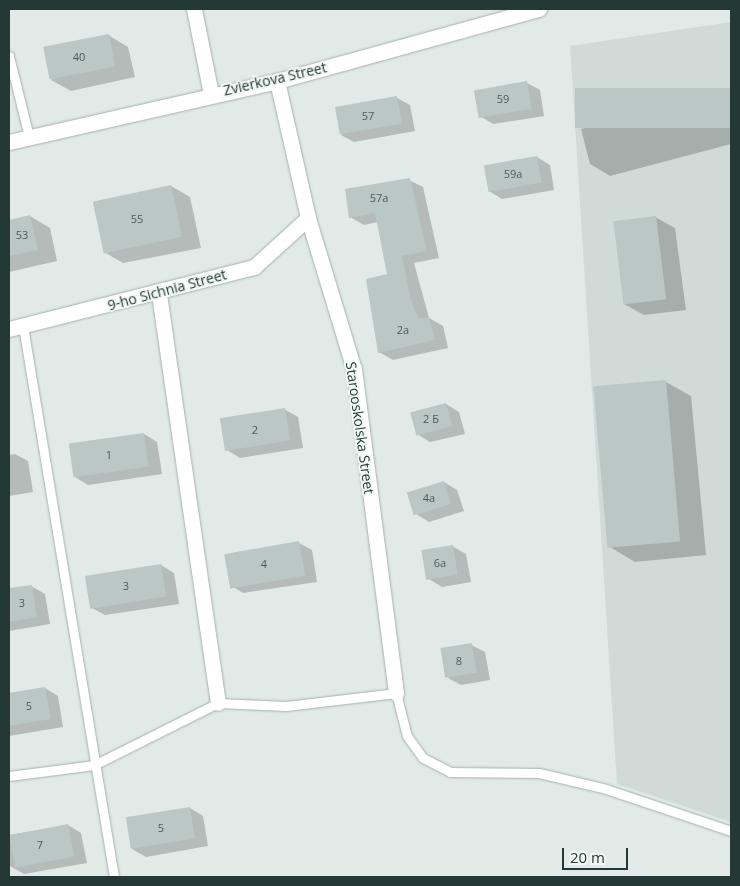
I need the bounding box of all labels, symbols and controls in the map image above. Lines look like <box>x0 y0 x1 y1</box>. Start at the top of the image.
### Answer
house number: 40 <box>73 50 85 64</box>
street label: Zvierkova Street <box>222 59 328 99</box>
house number: 59 <box>497 92 509 106</box>
house number: 57 <box>362 109 374 123</box>
house number: 59а <box>504 167 522 181</box>
house number: 57а <box>370 191 388 205</box>
house number: 55 <box>131 212 143 226</box>
house number: 53 <box>16 228 28 242</box>
street label: 9-ho Sichnia Street <box>106 266 228 314</box>
house number: 2а <box>397 323 409 337</box>
street label: Starooskolska Street <box>342 361 378 495</box>
house number: 2 Б <box>423 412 439 426</box>
house number: 2 <box>252 423 258 437</box>
house number: 1 <box>106 448 112 462</box>
house number: 4а <box>423 491 435 505</box>
house number: 6а <box>434 556 446 570</box>
house number: 4 <box>261 557 267 571</box>
house number: 3 <box>123 579 129 593</box>
house number: 3 <box>19 596 25 610</box>
house number: 8 <box>456 654 462 668</box>
house number: 5 <box>26 699 32 713</box>
house number: 5 <box>158 821 164 835</box>
house number: 7 <box>37 838 43 852</box>
scale bar <box>565 838 631 870</box>
text: 20 m <box>570 847 605 867</box>

